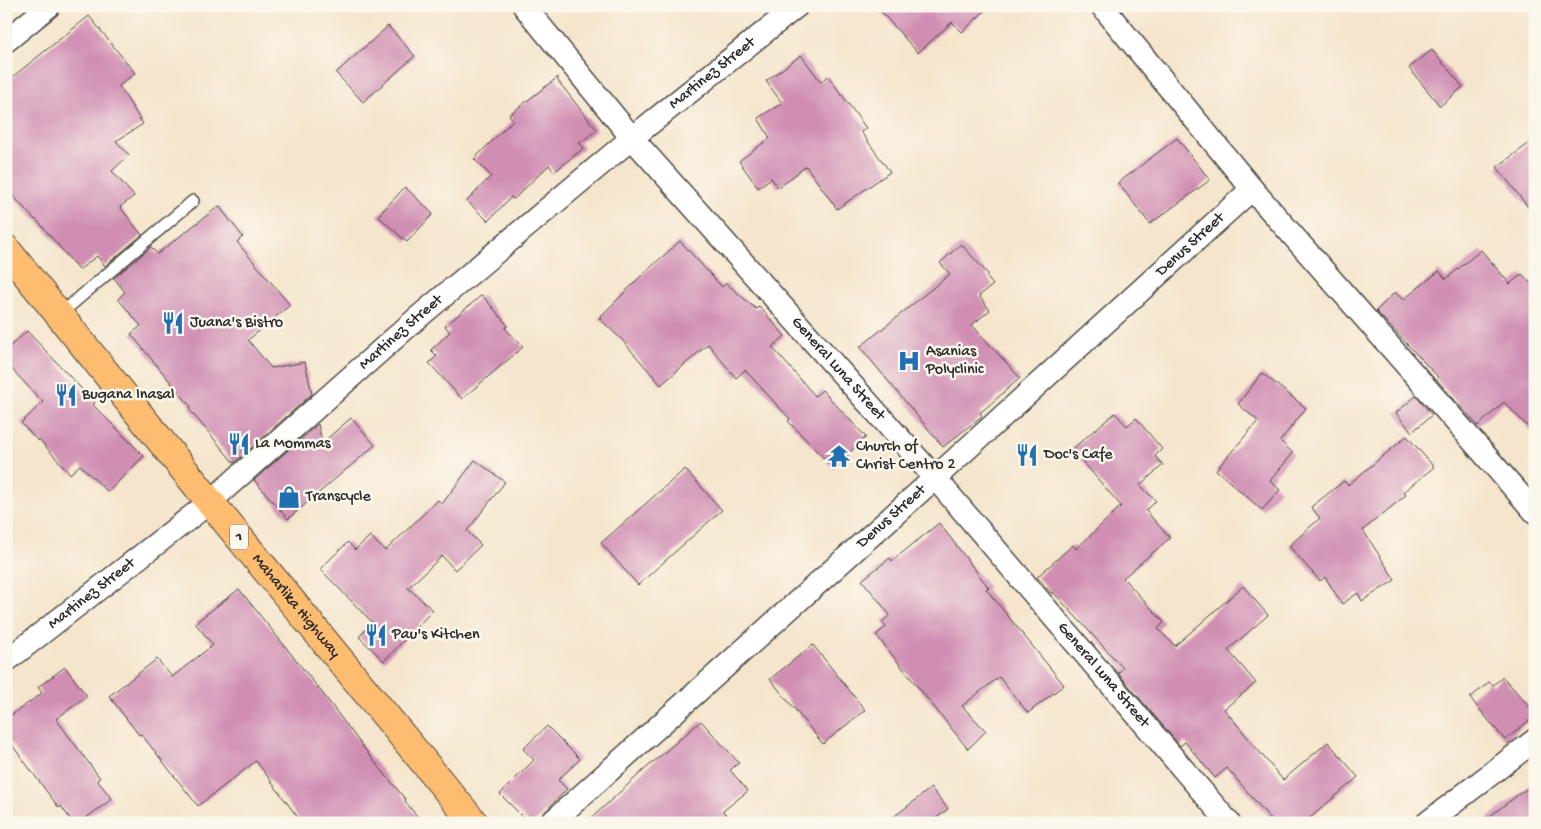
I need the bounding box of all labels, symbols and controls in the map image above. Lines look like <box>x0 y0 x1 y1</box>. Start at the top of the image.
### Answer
street label: Martinez Street <box>665 32 761 114</box>
street label: Denus Street <box>1152 208 1230 282</box>
street label: Martinez Street <box>355 290 448 374</box>
restaurant icon: Juana's Bistro <box>160 310 186 336</box>
street label: General Luna Street <box>787 313 890 426</box>
place label: Juana's Bistro <box>190 314 283 333</box>
place label: Asanias Polyclinic <box>925 343 984 380</box>
hospital icon: Asanias Polyclinic <box>896 348 922 374</box>
restaurant icon: Bugana Inasal <box>53 382 79 408</box>
place label: Bugana Inasal <box>81 386 175 405</box>
restaurant icon: La Mommas <box>226 431 252 457</box>
place label: La Mommas <box>255 435 332 454</box>
place label: Church of Christ Centro 2 <box>856 438 955 475</box>
restaurant icon: Doc's Cafe <box>1014 442 1040 468</box>
temple icon: Church of Christ Centro 2 <box>826 443 852 469</box>
place label: Doc's Cafe <box>1043 446 1113 465</box>
street label: Denus Street <box>853 480 931 553</box>
shop icon: Transcycle <box>276 484 302 510</box>
place label: Transcycle <box>305 488 371 507</box>
road number: 1 <box>230 524 248 550</box>
street label: Maharlika Highway <box>247 550 344 662</box>
street label: Martinez Street <box>45 553 140 634</box>
street label: General Luna Street <box>1053 619 1154 733</box>
restaurant icon: Pau's Kitchen <box>363 622 389 648</box>
place label: Pau's Kitchen <box>391 626 480 645</box>

